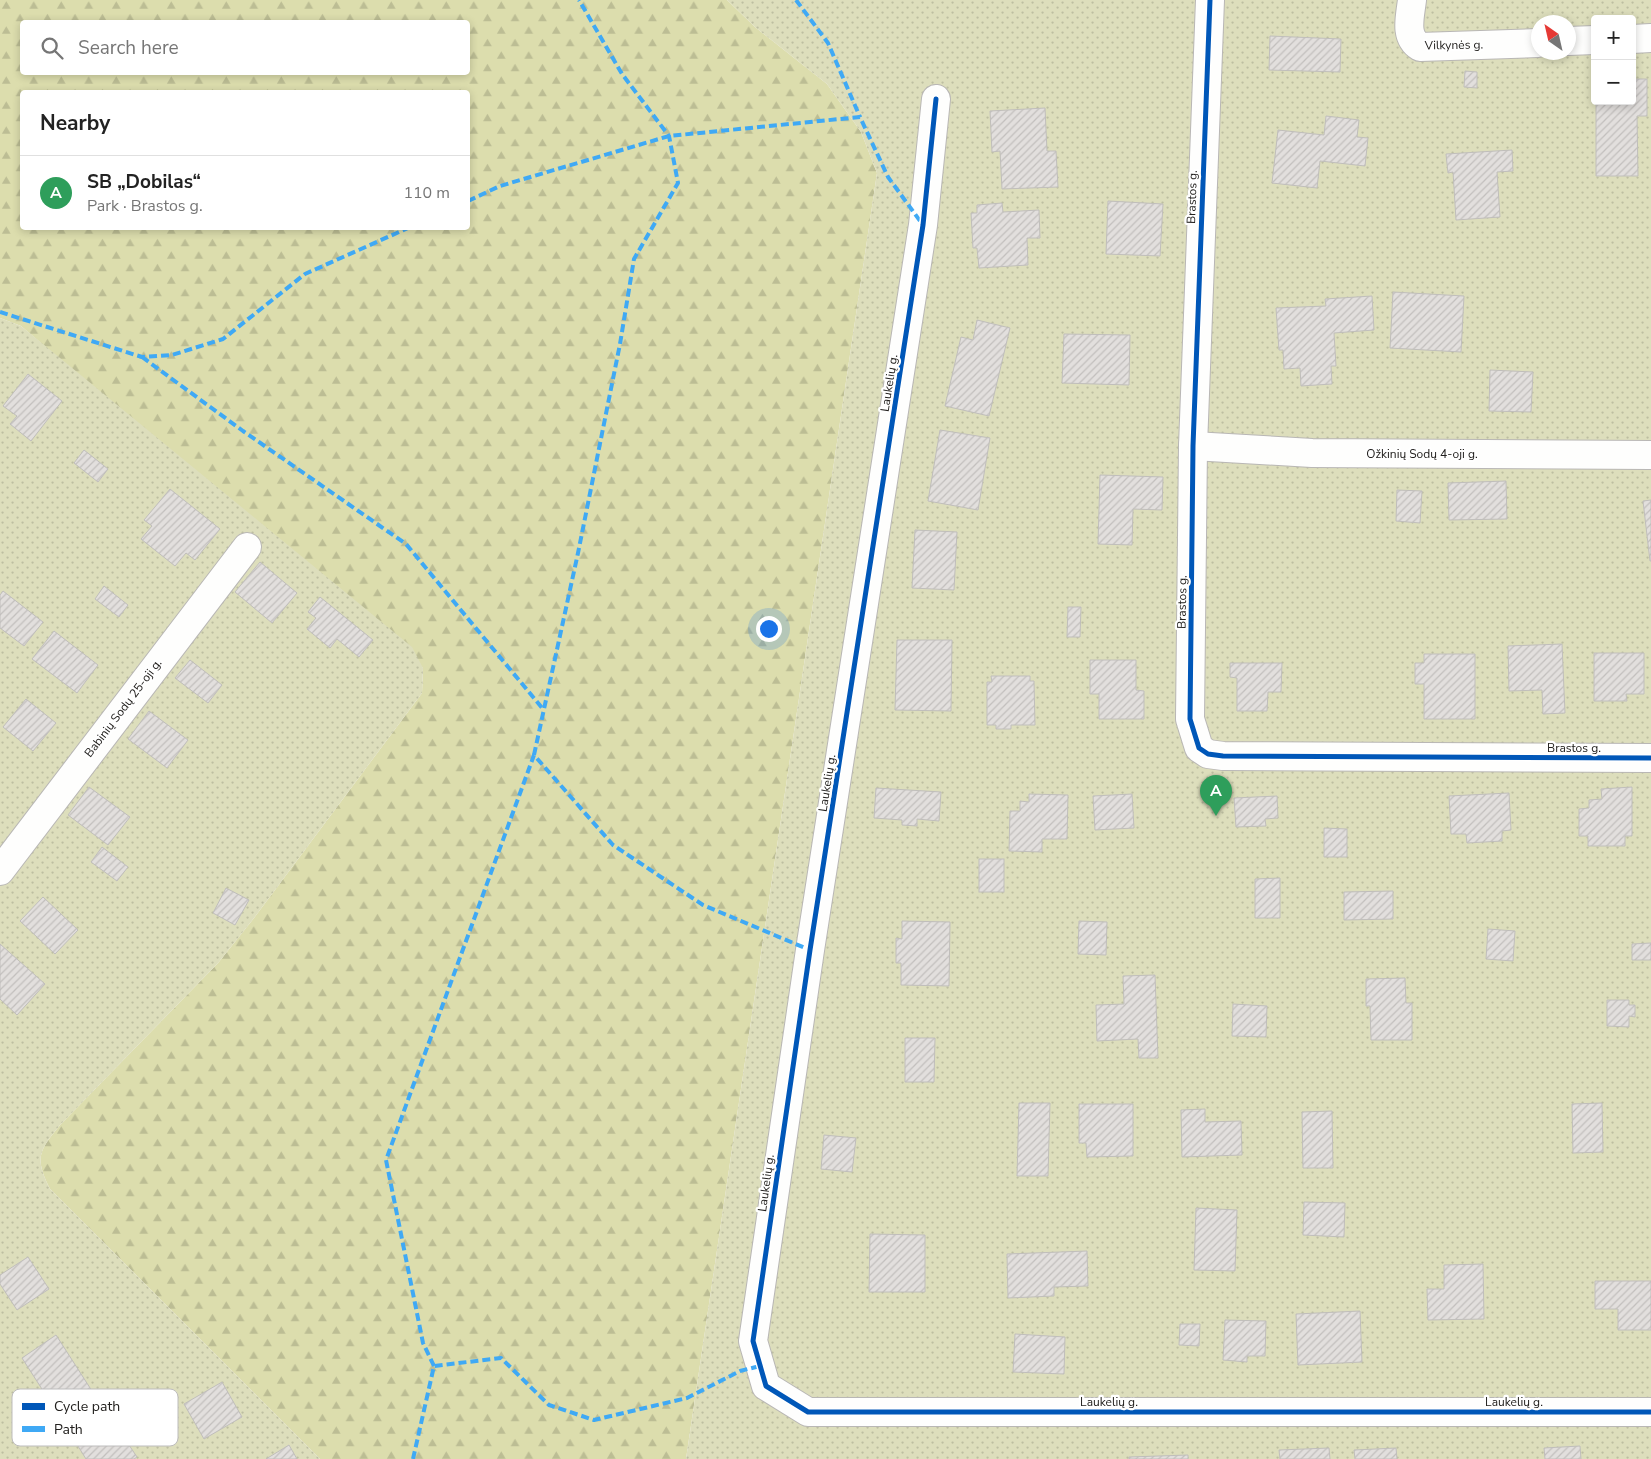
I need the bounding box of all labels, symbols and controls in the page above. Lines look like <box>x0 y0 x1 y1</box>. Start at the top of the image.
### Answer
north arrow <box>1531 15 1576 60</box>
map controls <box>1591 15 1636 105</box>
button: + <box>1591 15 1636 60</box>
search box <box>20 20 470 75</box>
icon: search <box>38 34 66 62</box>
text: Search here <box>78 35 179 61</box>
street label: Vilkynės g. <box>1424 36 1483 54</box>
button: − <box>1591 60 1636 105</box>
text: Nearby <box>40 109 110 137</box>
text: SB „Dobilas“ <box>87 169 201 195</box>
street label: Brastos g. <box>1183 170 1201 224</box>
text: A <box>50 182 62 204</box>
text: 110 m <box>403 182 450 204</box>
text: Park · Brastos g. <box>87 195 203 217</box>
street label: Laukelių g. <box>877 353 901 413</box>
street label: Ožkinių Sodų 4-oji g. <box>1366 446 1478 462</box>
street label: Brastos g. <box>1174 575 1190 629</box>
your location <box>756 616 782 642</box>
street label: Babinių Sodų 25-oji g. <box>81 656 165 760</box>
street label: Brastos g. <box>1547 740 1601 756</box>
street label: Laukelių g. <box>815 753 839 813</box>
pin: A <box>1200 775 1232 816</box>
street label: Laukelių g. <box>754 1153 778 1213</box>
legend <box>12 1389 178 1446</box>
street label: Laukelių g. <box>1080 1394 1138 1410</box>
street label: Laukelių g. <box>1485 1394 1543 1410</box>
text: Cycle path <box>54 1397 120 1416</box>
text: Path <box>54 1420 83 1439</box>

